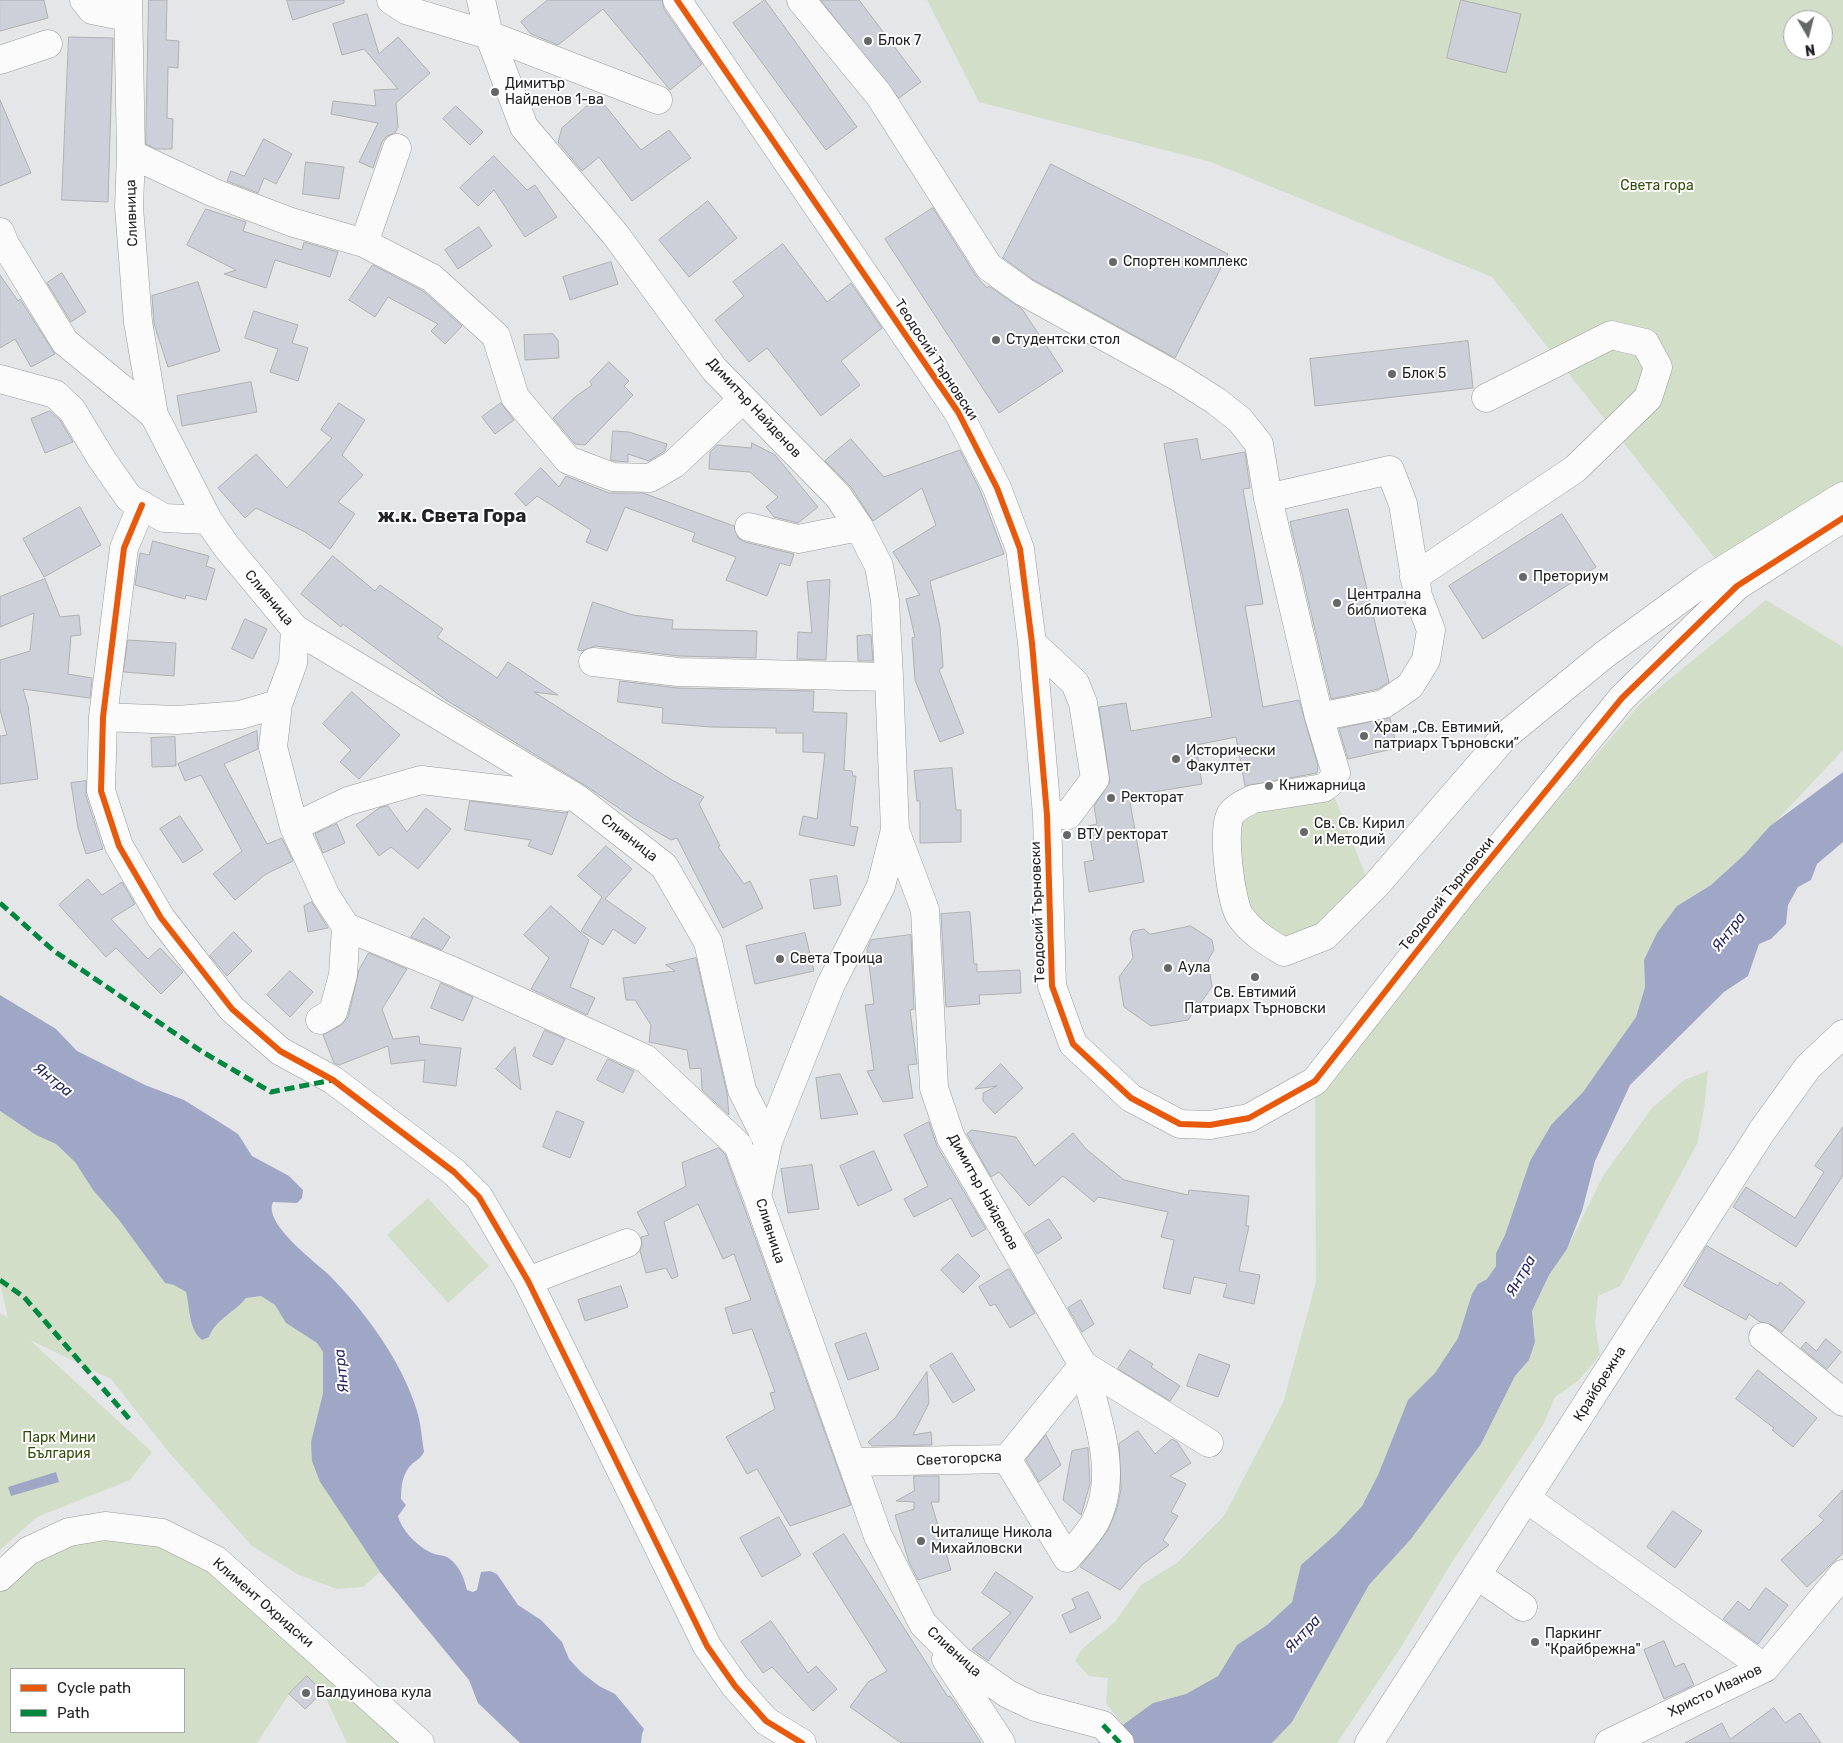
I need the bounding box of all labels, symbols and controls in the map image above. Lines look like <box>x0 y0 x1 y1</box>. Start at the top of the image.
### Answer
north arrow <box>1783 10 1833 60</box>
place label: Блок 7 <box>878 33 921 49</box>
marker: Блок 7 <box>862 35 874 47</box>
text: N <box>1804 40 1816 58</box>
place label: Димитър Найденов 1-ва <box>505 76 604 108</box>
marker: Димитър Найденов 1-ва <box>489 86 501 98</box>
park label: Света гора <box>1620 178 1694 194</box>
street label: Сливница <box>122 179 142 247</box>
place label: Спортен комплекс <box>1123 254 1248 270</box>
marker: Спортен комплекс <box>1107 256 1119 268</box>
street label: Теодосий Търновски <box>890 296 982 424</box>
place label: Студентски стол <box>1006 332 1120 348</box>
marker: Студентски стол <box>990 334 1002 346</box>
street label: Димитър Найденов <box>703 355 805 461</box>
place label: Блок 5 <box>1402 366 1446 382</box>
marker: Блок 5 <box>1386 368 1398 380</box>
district label: ж.к. Света Гора <box>378 506 526 528</box>
street label: Сливница <box>241 567 297 629</box>
place label: Преториум <box>1533 569 1608 585</box>
marker: Преториум <box>1517 571 1529 583</box>
place label: Централна библиотека <box>1347 587 1427 620</box>
marker: Централна библиотека <box>1331 597 1343 609</box>
place label: Храм „Св. Евтимий, патриарх Търновски” <box>1374 720 1519 752</box>
marker: Храм „Св. Евтимий, патриарх Търновски” <box>1358 730 1370 742</box>
place label: Исторически Факултет <box>1186 743 1275 776</box>
marker: Исторически Факултет <box>1170 753 1182 765</box>
place label: Книжарница <box>1279 778 1366 794</box>
marker: Книжарница <box>1263 780 1275 792</box>
place label: Ректорат <box>1121 790 1184 806</box>
marker: Ректорат <box>1105 792 1117 804</box>
street label: Сливница <box>597 811 661 865</box>
place label: Св. Св. Кирил и Методий <box>1314 816 1405 849</box>
marker: Св. Св. Кирил и Методий <box>1298 826 1310 838</box>
place label: ВТУ ректорат <box>1077 827 1168 843</box>
marker: ВТУ ректорат <box>1061 829 1073 841</box>
street label: Теодосий Търновски <box>1396 834 1498 954</box>
street label: Теодосий Търновски <box>1027 841 1049 983</box>
water label: Янтра <box>1708 909 1750 955</box>
place label: Света Троица <box>790 951 883 967</box>
marker: Света Троица <box>774 953 786 965</box>
place label: Аула <box>1178 960 1210 976</box>
marker: Аула <box>1162 962 1174 974</box>
marker: Св. Евтимий Патриарх Търновски <box>1249 971 1261 983</box>
place label: Св. Евтимий Патриарх Търновски <box>1184 985 1326 1018</box>
water label: Янтра <box>30 1059 76 1101</box>
street label: Димитър Найденов <box>944 1131 1022 1253</box>
street label: Сливница <box>752 1196 788 1266</box>
water label: Янтра <box>1502 1252 1540 1300</box>
street label: Крайбрежна <box>1570 1343 1630 1425</box>
water label: Янтра <box>331 1348 353 1394</box>
park label: Парк Мини България <box>22 1430 96 1462</box>
street label: Светогорска <box>916 1448 1002 1470</box>
place label: Читалище Никола Михайловски <box>931 1525 1052 1558</box>
marker: Читалище Никола Михайловски <box>915 1535 927 1547</box>
street label: Климент Охридски <box>209 1555 317 1651</box>
water label: Янтра <box>1281 1612 1325 1656</box>
street label: Сливница <box>923 1623 985 1681</box>
place label: Паркинг "Крайбрежна" <box>1545 1626 1641 1658</box>
marker: Паркинг "Крайбрежна" <box>1529 1636 1541 1648</box>
street label: Христо Иванов <box>1665 1661 1765 1721</box>
legend <box>10 1668 185 1733</box>
text: Cycle path <box>57 1679 131 1697</box>
place label: Балдуинова кула <box>316 1685 432 1701</box>
marker: Балдуинова кула <box>300 1687 312 1699</box>
text: Path <box>57 1704 90 1722</box>

